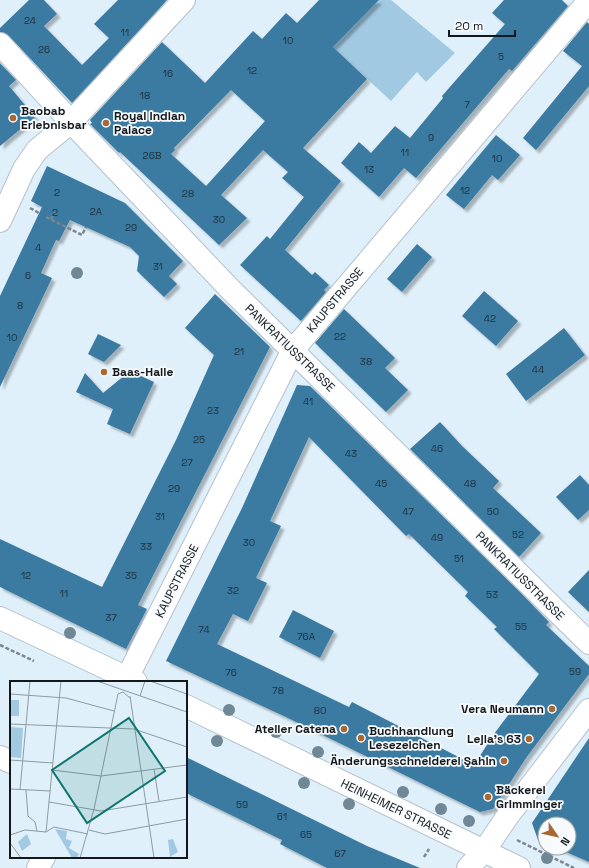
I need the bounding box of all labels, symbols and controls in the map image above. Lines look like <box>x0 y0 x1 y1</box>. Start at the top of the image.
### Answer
scale bar <box>449 12 515 38</box>
house number: 24 <box>24 14 36 27</box>
text: 20 m <box>455 18 483 34</box>
house number: 11 <box>121 26 129 39</box>
house number: 10 <box>283 34 293 47</box>
house number: 26 <box>38 43 50 56</box>
house number: 5 <box>498 50 504 63</box>
house number: 12 <box>247 64 257 77</box>
house number: 16 <box>163 67 173 80</box>
house number: 18 <box>140 89 150 102</box>
house number: 7 <box>464 98 470 111</box>
place label: Baobab Erlebnisbar <box>21 103 87 133</box>
place label: Royal Indian Palace <box>114 108 185 138</box>
marker: Baobab Erlebnisbar <box>8 113 18 123</box>
marker: Royal Indian Palace <box>101 118 111 128</box>
house number: 9 <box>428 131 434 144</box>
house number: 11 <box>401 146 409 159</box>
house number: 26B <box>143 149 162 162</box>
house number: 10 <box>492 152 502 165</box>
house number: 13 <box>364 163 374 176</box>
house number: 12 <box>460 184 470 197</box>
house number: 2 <box>54 186 60 199</box>
house number: 28 <box>182 187 194 200</box>
house number: 2A <box>90 205 103 218</box>
house number: 2 <box>52 206 58 219</box>
house number: 30 <box>213 213 225 226</box>
house number: 29 <box>125 221 137 234</box>
house number: 4 <box>35 241 41 254</box>
house number: 31 <box>153 260 163 273</box>
street label: KAUPSTRASSE <box>303 264 367 336</box>
house number: 6 <box>25 269 31 282</box>
house number: 8 <box>17 299 23 312</box>
street label: PANKRATIUSSTRASSE <box>241 301 339 395</box>
house number: 42 <box>484 312 496 325</box>
house number: 22 <box>334 330 346 343</box>
house number: 10 <box>7 331 17 344</box>
house number: 21 <box>234 345 244 358</box>
house number: 38 <box>360 355 372 368</box>
house number: 44 <box>532 363 544 376</box>
place label: Baas-Halle <box>112 364 173 380</box>
marker: Baas-Halle <box>99 367 109 377</box>
house number: 41 <box>303 395 313 408</box>
house number: 23 <box>207 404 219 417</box>
house number: 25 <box>193 433 205 446</box>
house number: 46 <box>431 442 443 455</box>
house number: 43 <box>345 447 357 460</box>
house number: 27 <box>181 456 193 469</box>
house number: 45 <box>375 477 387 490</box>
house number: 48 <box>464 477 476 490</box>
house number: 29 <box>168 482 180 495</box>
house number: 47 <box>402 505 414 518</box>
house number: 50 <box>487 505 499 518</box>
house number: 31 <box>155 510 165 523</box>
street label: PANKRATIUSSTRASSE <box>472 528 568 624</box>
house number: 52 <box>512 528 524 541</box>
house number: 49 <box>431 531 443 544</box>
house number: 30 <box>243 536 255 549</box>
house number: 33 <box>140 540 152 553</box>
street label: KAUPSTRASSE <box>152 541 203 621</box>
house number: 51 <box>454 552 464 565</box>
house number: 12 <box>21 569 31 582</box>
house number: 35 <box>125 569 137 582</box>
house number: 32 <box>227 584 239 597</box>
house number: 11 <box>60 587 68 600</box>
house number: 53 <box>486 588 498 601</box>
house number: 37 <box>105 611 117 624</box>
house number: 55 <box>515 620 527 633</box>
house number: 74 <box>198 623 210 636</box>
house number: 76A <box>297 630 316 643</box>
house number: 59 <box>569 665 581 678</box>
house number: 76 <box>225 666 237 679</box>
inset map <box>10 681 187 858</box>
house number: 78 <box>272 684 284 697</box>
place label: Vera Neumann <box>461 701 544 717</box>
house number: 80 <box>314 704 326 717</box>
marker: Vera Neumann <box>547 704 557 714</box>
place label: Atelier Catena <box>255 721 336 737</box>
place label: Buchhandlung Lesezeichen <box>369 723 454 753</box>
marker: Atelier Catena <box>339 724 349 734</box>
place label: Lejla's 63 <box>467 731 521 747</box>
marker: Buchhandlung Lesezeichen <box>356 733 366 743</box>
marker: Lejla's 63 <box>524 734 534 744</box>
place label: Änderungsschneiderei Şahin <box>330 753 496 769</box>
marker: Änderungsschneiderei Şahin <box>499 756 509 766</box>
street label: HEINHEIMER STRASSE <box>338 775 454 843</box>
place label: Bäckerei Grimminger <box>496 782 563 812</box>
marker: Bäckerei Grimminger <box>483 792 493 802</box>
house number: 59 <box>236 798 248 811</box>
house number: 61 <box>277 810 287 823</box>
north arrow <box>537 816 577 856</box>
house number: 65 <box>300 828 312 841</box>
text: N <box>557 835 573 849</box>
house number: 67 <box>334 847 346 860</box>

